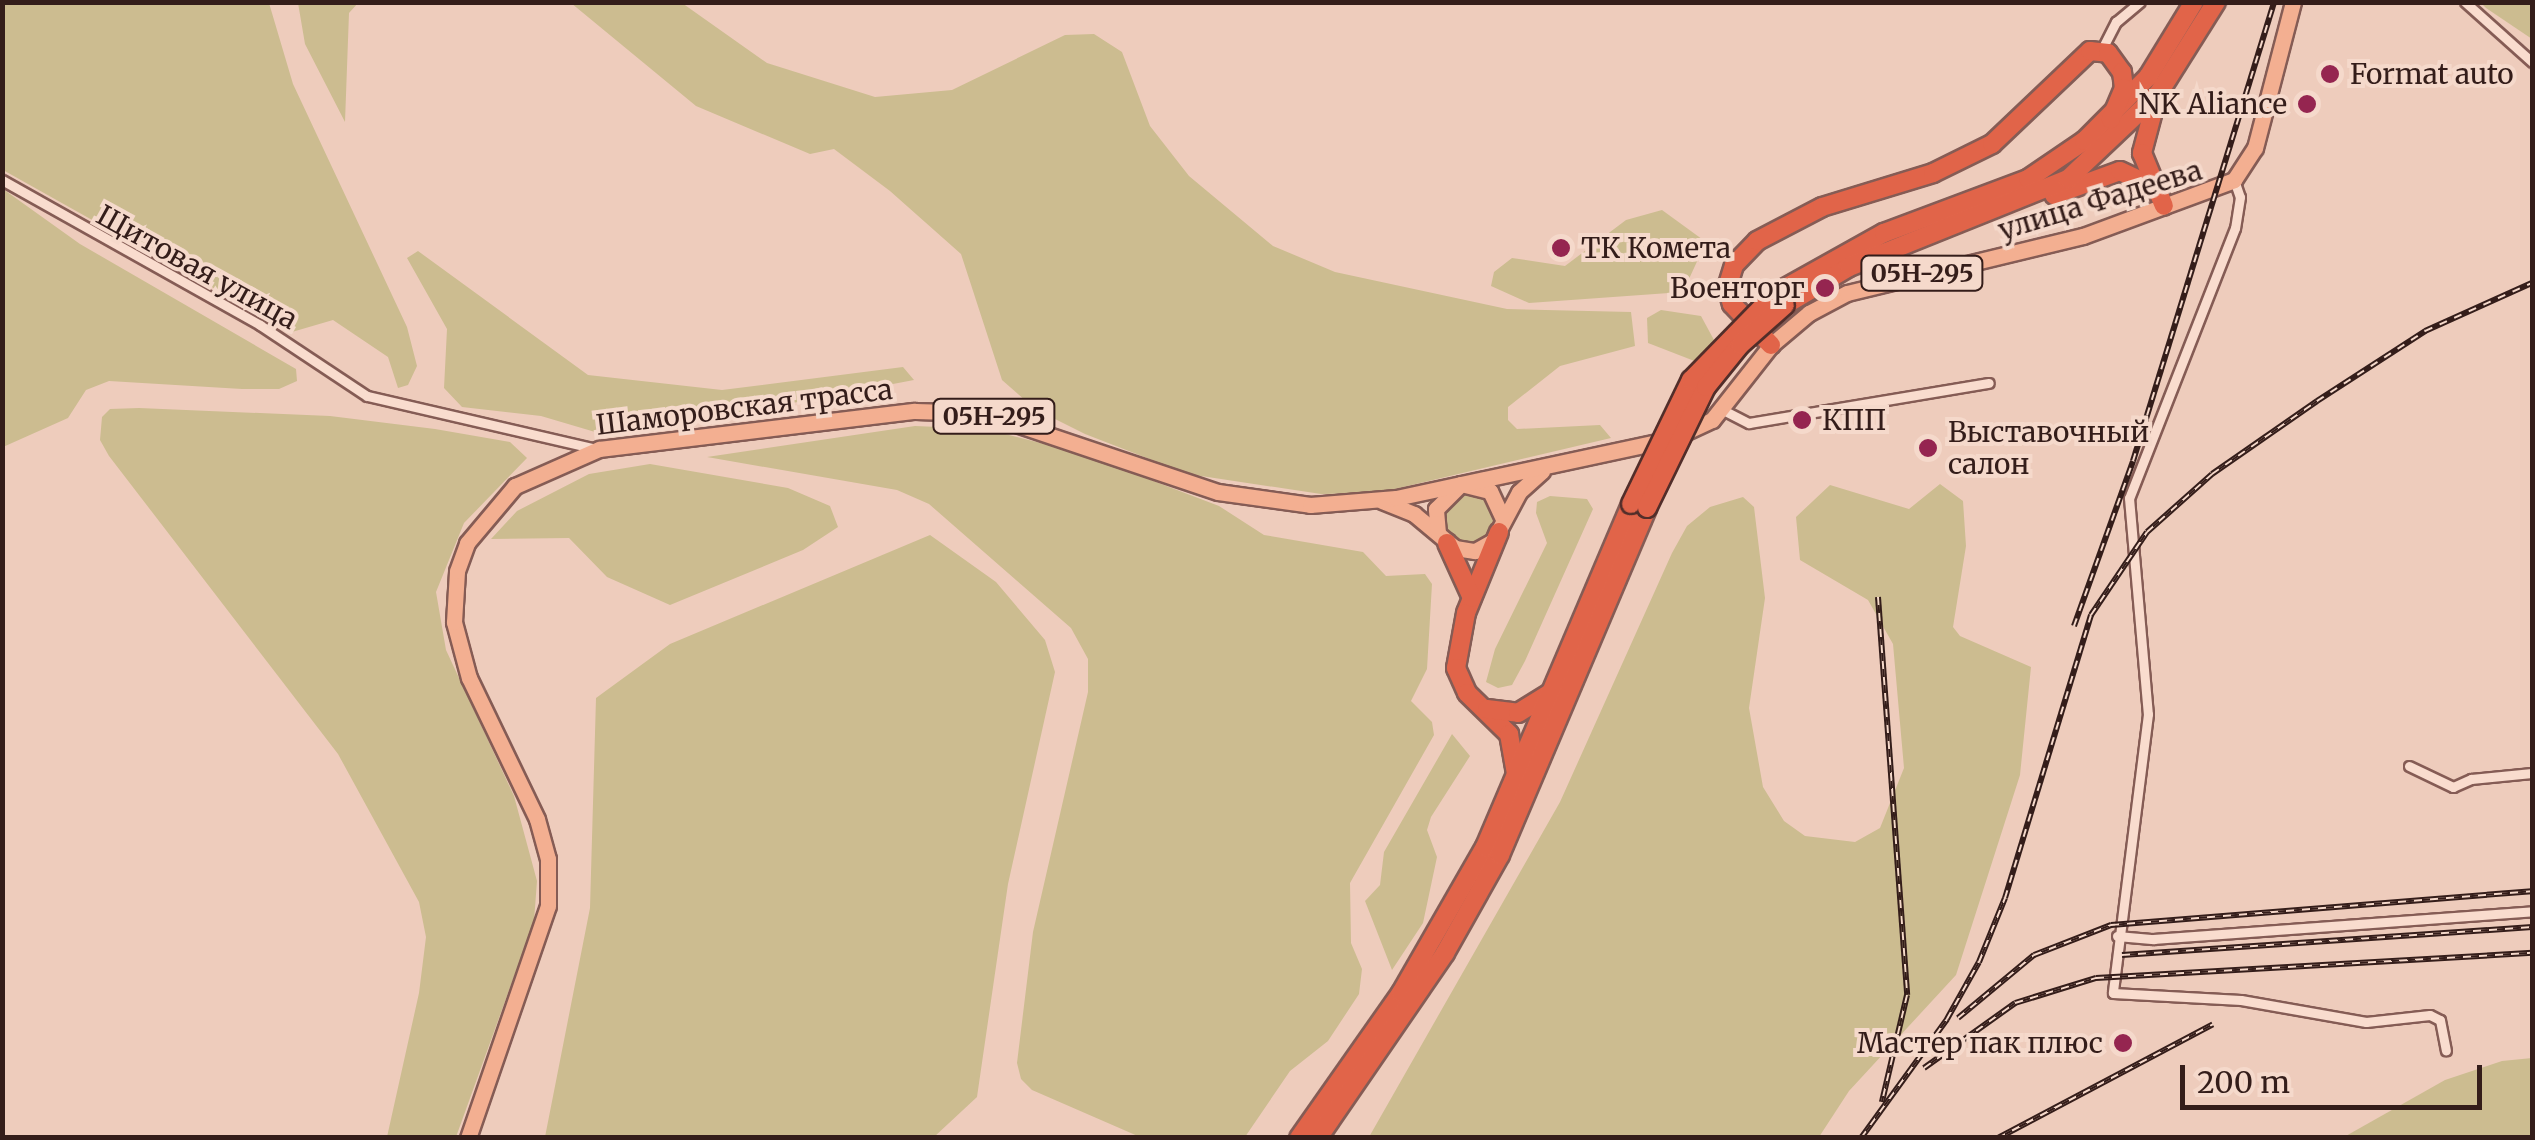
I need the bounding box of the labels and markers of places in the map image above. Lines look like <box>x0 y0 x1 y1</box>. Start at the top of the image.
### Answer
place label: Format auto <box>2350 57 2514 91</box>
marker: Format auto <box>2319 63 2341 85</box>
place label: NK Aliance <box>2139 87 2287 121</box>
marker: NK Aliance <box>2296 93 2318 115</box>
place label: ТК Комета <box>1581 231 1731 265</box>
marker: ТК Комета <box>1550 237 1572 259</box>
place label: Военторг <box>1670 271 1805 305</box>
marker: Военторг <box>1814 277 1836 299</box>
place label: КПП <box>1822 403 1886 437</box>
marker: КПП <box>1791 409 1813 431</box>
place label: Выставочный салон <box>1948 415 2149 481</box>
marker: Выставочный салон <box>1917 437 1939 459</box>
place label: Мастер пак плюс <box>1857 1026 2103 1060</box>
marker: Мастер пак плюс <box>2112 1032 2134 1054</box>

